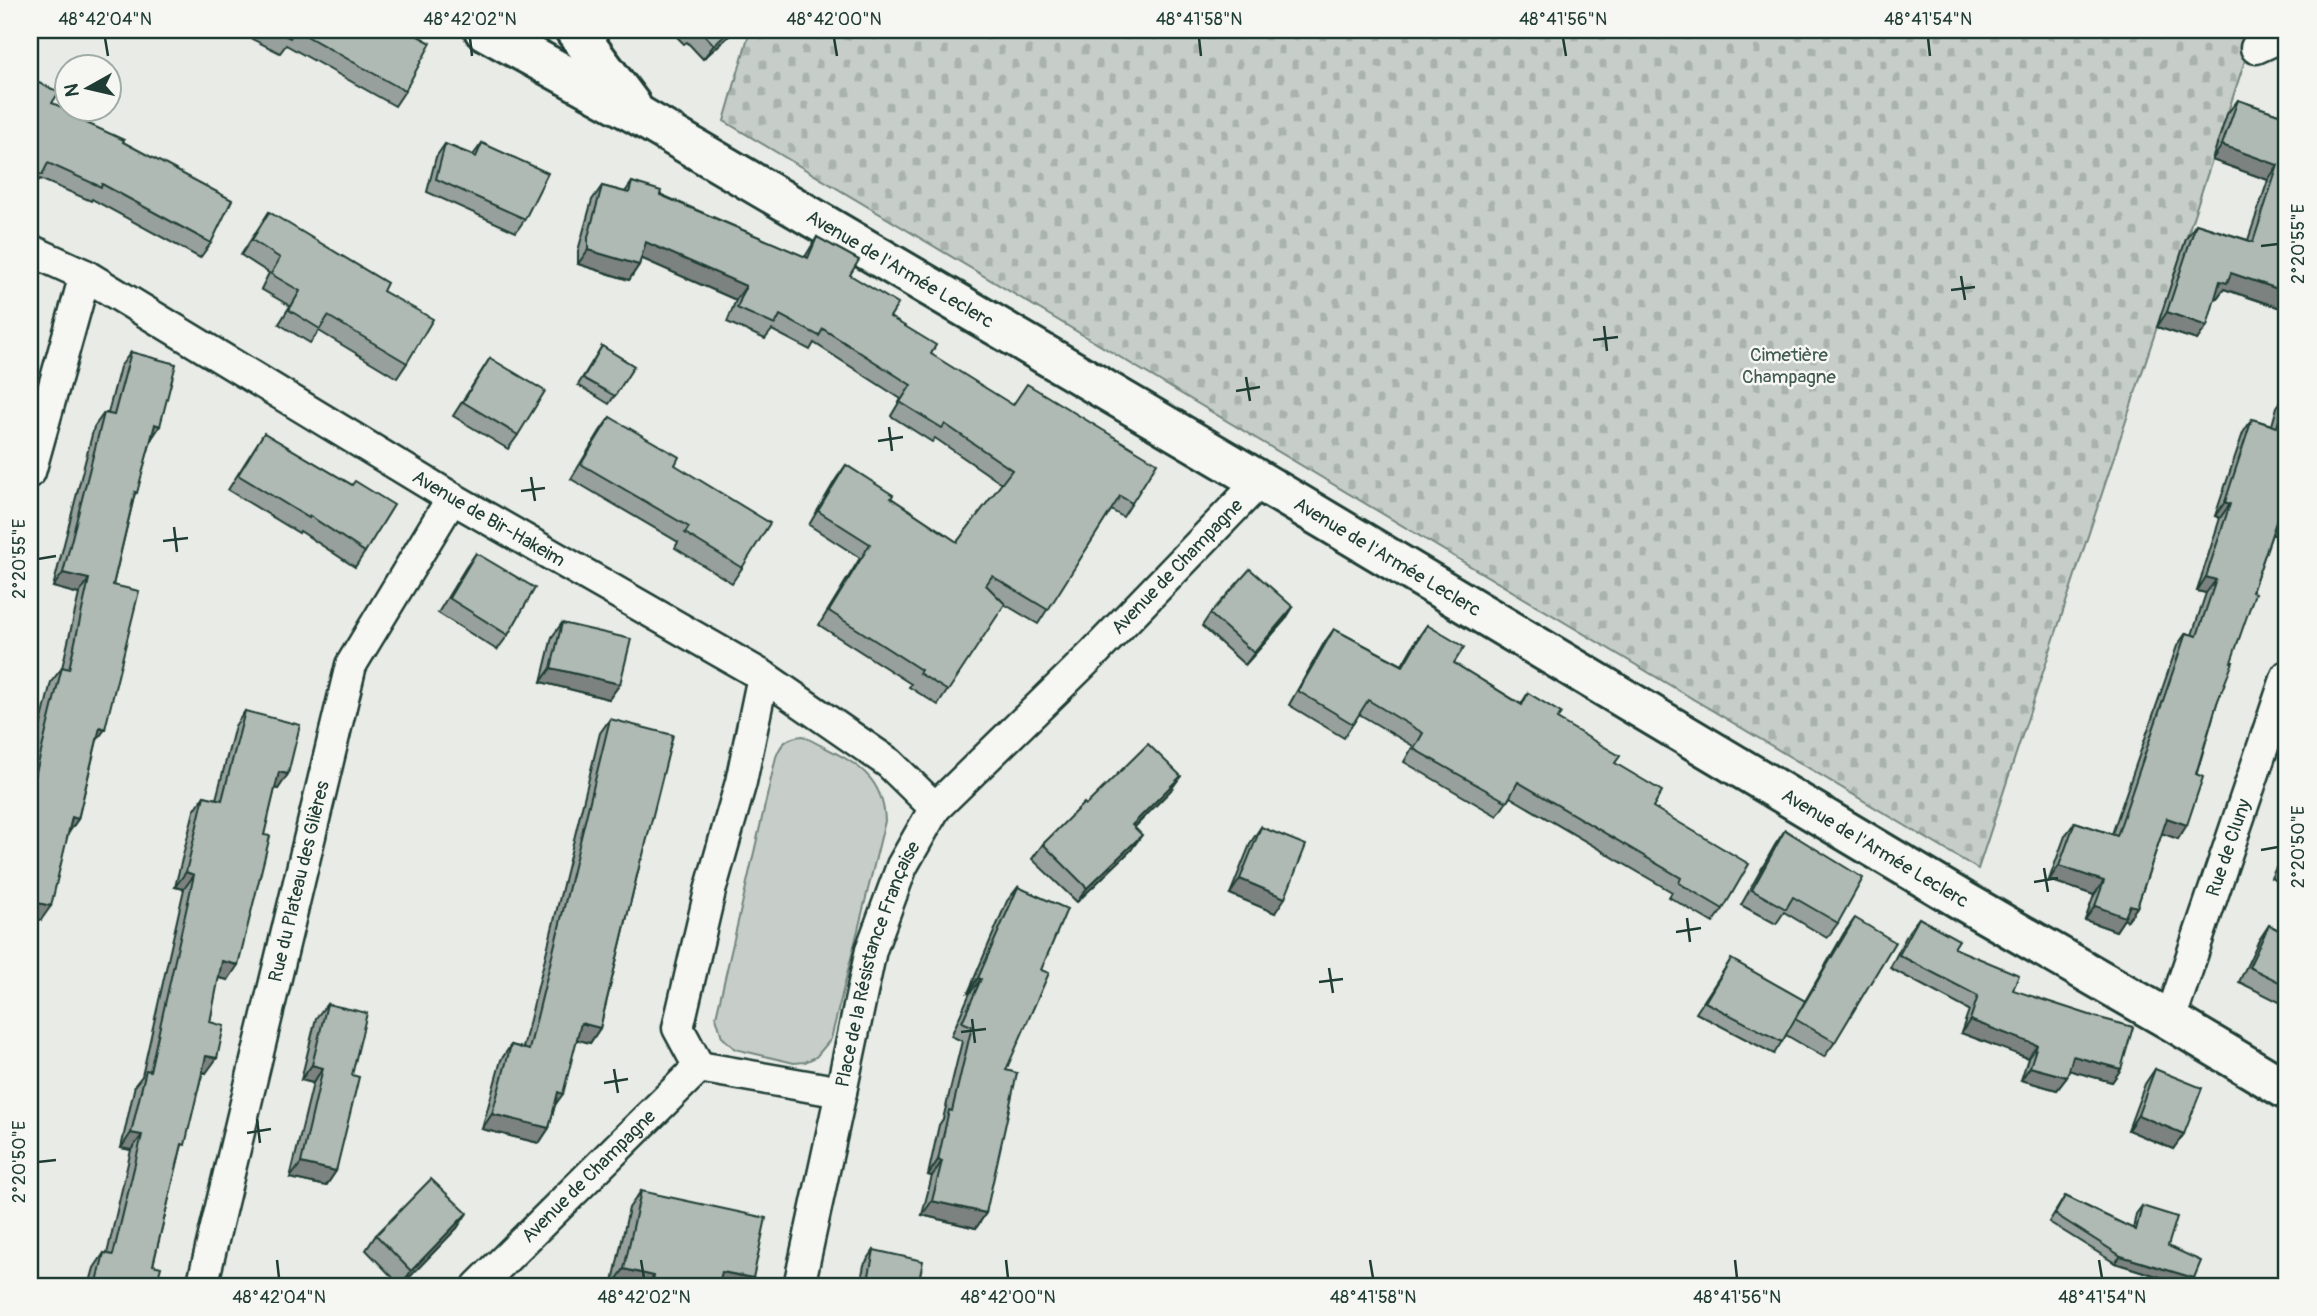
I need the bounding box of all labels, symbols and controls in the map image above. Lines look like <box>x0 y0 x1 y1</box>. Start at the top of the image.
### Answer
text: 48°42'04"N <box>58 8 152 31</box>
text: 48°42'02"N <box>423 8 517 31</box>
text: 48°42'00"N <box>786 8 882 31</box>
text: 48°41'58"N <box>1156 8 1242 31</box>
text: 48°41'56"N <box>1519 8 1607 31</box>
text: 48°41'54"N <box>1884 8 1972 31</box>
north arrow <box>52 52 122 122</box>
text: N <box>59 82 85 98</box>
text: 2°20'55"E <box>2287 204 2310 284</box>
street label: Avenue de l'Armée Leclerc <box>802 205 999 334</box>
park label: Cimetière Champagne <box>1742 343 1837 389</box>
street label: Avenue de Bir-Hakeim <box>408 465 570 572</box>
street label: Avenue de l'Armée Leclerc <box>1290 492 1486 622</box>
street label: Avenue de Champagne <box>1106 493 1249 640</box>
text: 2°20'55"E <box>8 519 31 599</box>
street label: Rue du Plateau des Glières <box>263 778 335 984</box>
street label: Avenue de l'Armée Leclerc <box>1777 783 1973 914</box>
street label: Rue de Cluny <box>2201 796 2256 900</box>
text: 2°20'50"E <box>2287 806 2310 888</box>
street label: Place de la Résistance Française <box>830 836 926 1089</box>
street label: Avenue de Champagne <box>517 1104 661 1248</box>
text: 2°20'50"E <box>8 1121 31 1203</box>
text: 48°42'04"N <box>232 1286 326 1309</box>
text: 48°42'02"N <box>597 1286 691 1309</box>
text: 48°42'00"N <box>960 1286 1056 1309</box>
text: 48°41'58"N <box>1330 1286 1416 1309</box>
text: 48°41'56"N <box>1693 1286 1781 1309</box>
text: 48°41'54"N <box>2058 1286 2146 1309</box>

